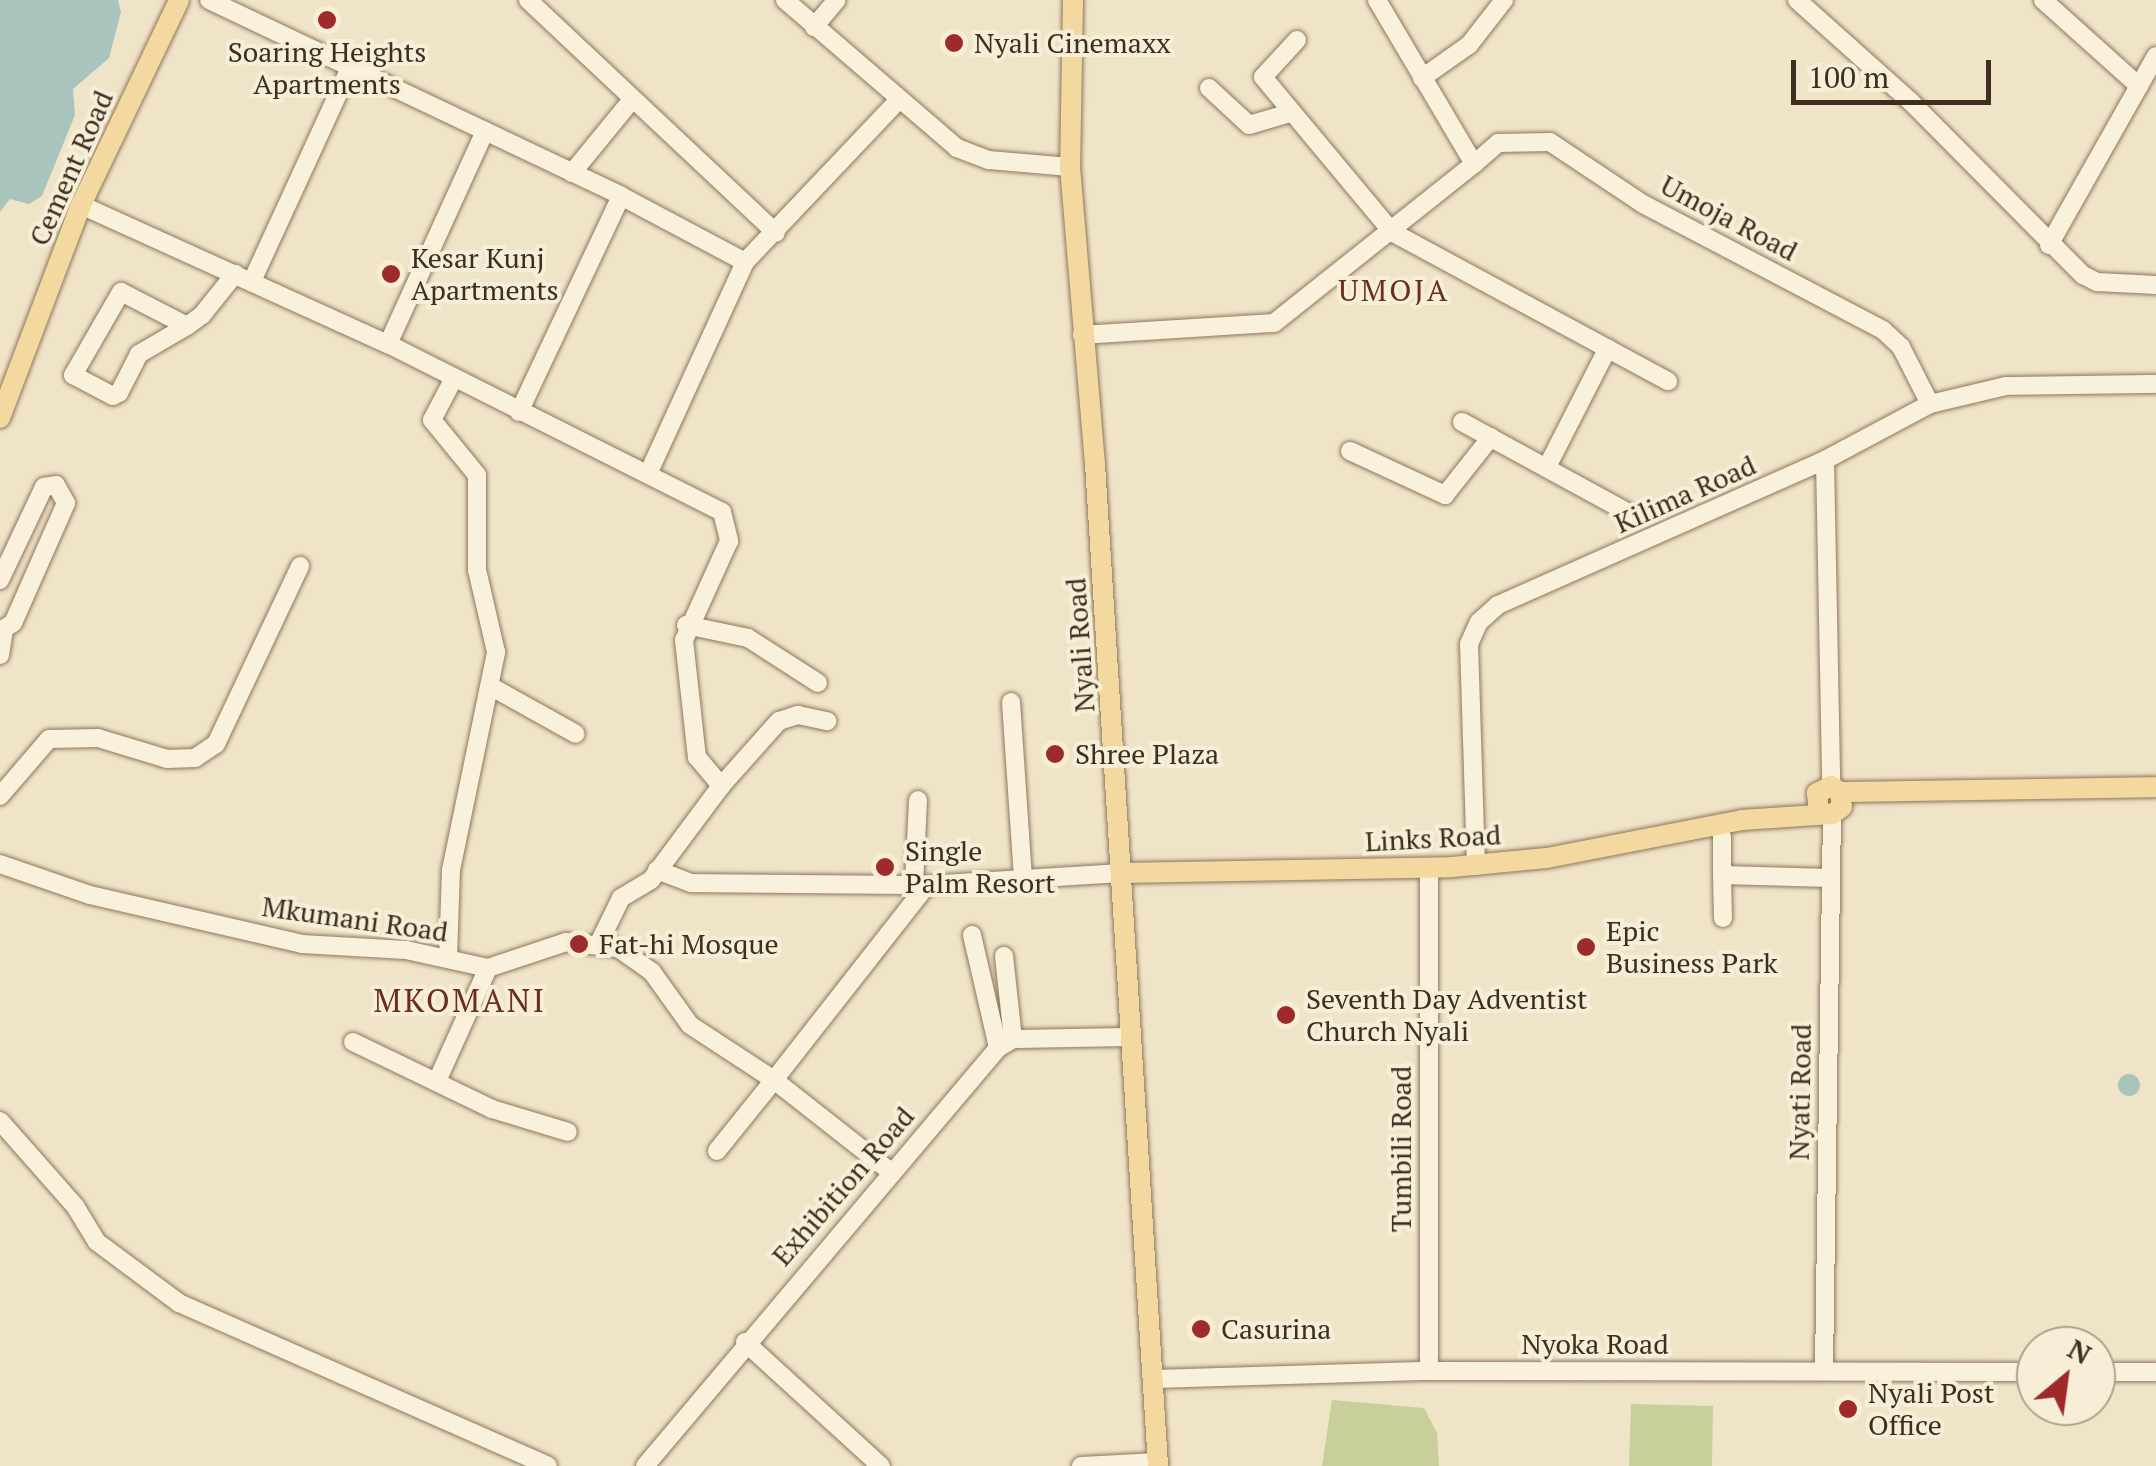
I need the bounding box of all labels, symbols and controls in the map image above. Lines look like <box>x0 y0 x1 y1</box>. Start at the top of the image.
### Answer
marker: Soaring Heights Apartments <box>316 9 338 31</box>
place label: Nyali Cinemaxx <box>974 26 1171 60</box>
marker: Nyali Cinemaxx <box>943 32 965 54</box>
place label: Soaring Heights Apartments <box>228 35 426 101</box>
scale bar <box>1796 40 1996 102</box>
text: 100 m <box>1808 57 1889 97</box>
street label: Cement Road <box>22 85 120 251</box>
street label: Umoja Road <box>1655 168 1803 268</box>
place label: Kesar Kunj Apartments <box>411 241 559 307</box>
marker: Kesar Kunj Apartments <box>380 263 402 285</box>
district label: UMOJA <box>1338 272 1450 308</box>
street label: Kilima Road <box>1609 448 1761 540</box>
street label: Nyali Road <box>1059 577 1101 713</box>
place label: Shree Plaza <box>1075 737 1219 771</box>
marker: Shree Plaza <box>1044 743 1066 765</box>
street label: Links Road <box>1364 818 1502 858</box>
place label: Single Palm Resort <box>905 834 1055 900</box>
marker: Single Palm Resort <box>874 856 896 878</box>
street label: Mkumani Road <box>260 889 450 949</box>
place label: Epic Business Park <box>1606 914 1778 980</box>
place label: Fat-hi Mosque <box>599 927 779 961</box>
marker: Fat-hi Mosque <box>568 933 590 955</box>
marker: Epic Business Park <box>1575 936 1597 958</box>
district label: MKOMANI <box>374 981 546 1019</box>
place label: Seventh Day Adventist Church Nyali <box>1306 982 1588 1048</box>
marker: Seventh Day Adventist Church Nyali <box>1275 1004 1297 1026</box>
street label: Nyati Road <box>1782 1023 1818 1161</box>
street label: Tumbili Road <box>1384 1066 1418 1232</box>
street label: Exhibition Road <box>765 1100 921 1272</box>
place label: Casurina <box>1221 1312 1331 1346</box>
marker: Casurina <box>1190 1318 1212 1340</box>
north arrow <box>2016 1326 2116 1426</box>
street label: Nyoka Road <box>1521 1327 1669 1361</box>
text: N <box>2062 1330 2098 1372</box>
place label: Nyali Post Office <box>1868 1376 1994 1442</box>
marker: Nyali Post Office <box>1837 1398 1859 1420</box>

